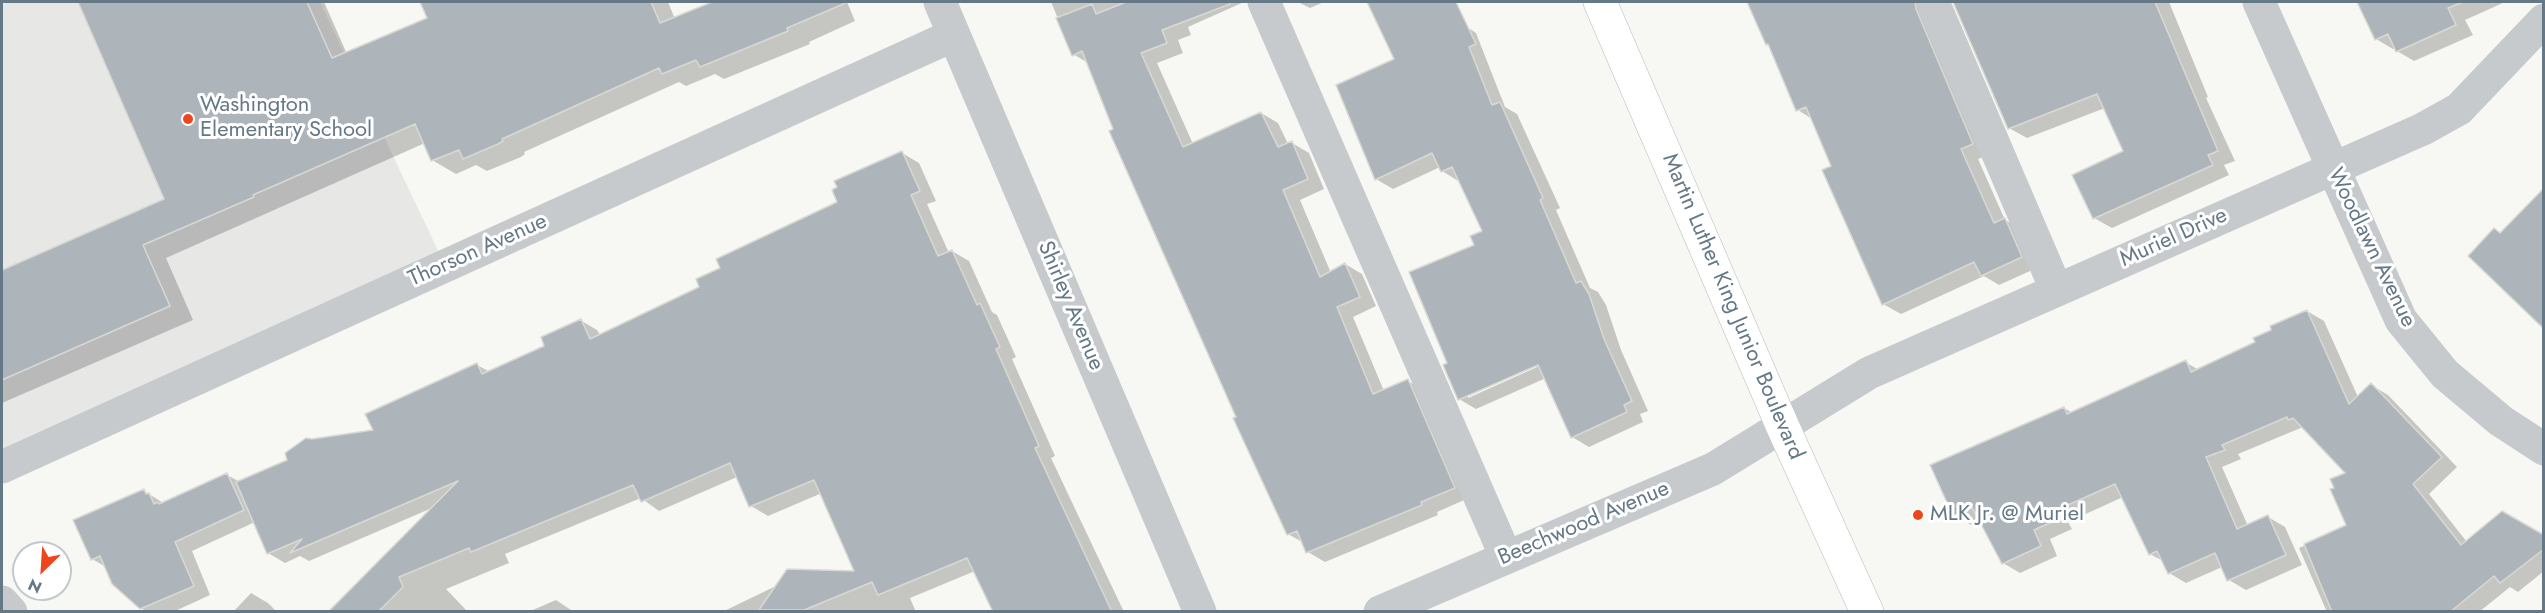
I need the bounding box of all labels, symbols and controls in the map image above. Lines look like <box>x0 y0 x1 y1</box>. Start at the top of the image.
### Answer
place label: Washington Elementary School <box>200 93 372 144</box>
marker: Washington Elementary School <box>181 112 195 126</box>
street label: Martin Luther King Junior Boulevard <box>1655 150 1809 464</box>
street label: Woodlawn Avenue <box>2321 164 2421 332</box>
street label: Muriel Drive <box>2116 203 2232 273</box>
street label: Thorson Avenue <box>405 209 551 293</box>
street label: Shirley Avenue <box>1031 237 1109 375</box>
street label: Beechwood Avenue <box>1495 476 1673 572</box>
place label: MLK Jr. @ Muriel <box>1930 502 2084 528</box>
marker: MLK Jr. @ Muriel <box>1911 508 1925 522</box>
north arrow <box>12 541 72 601</box>
text: N <box>24 573 46 599</box>

